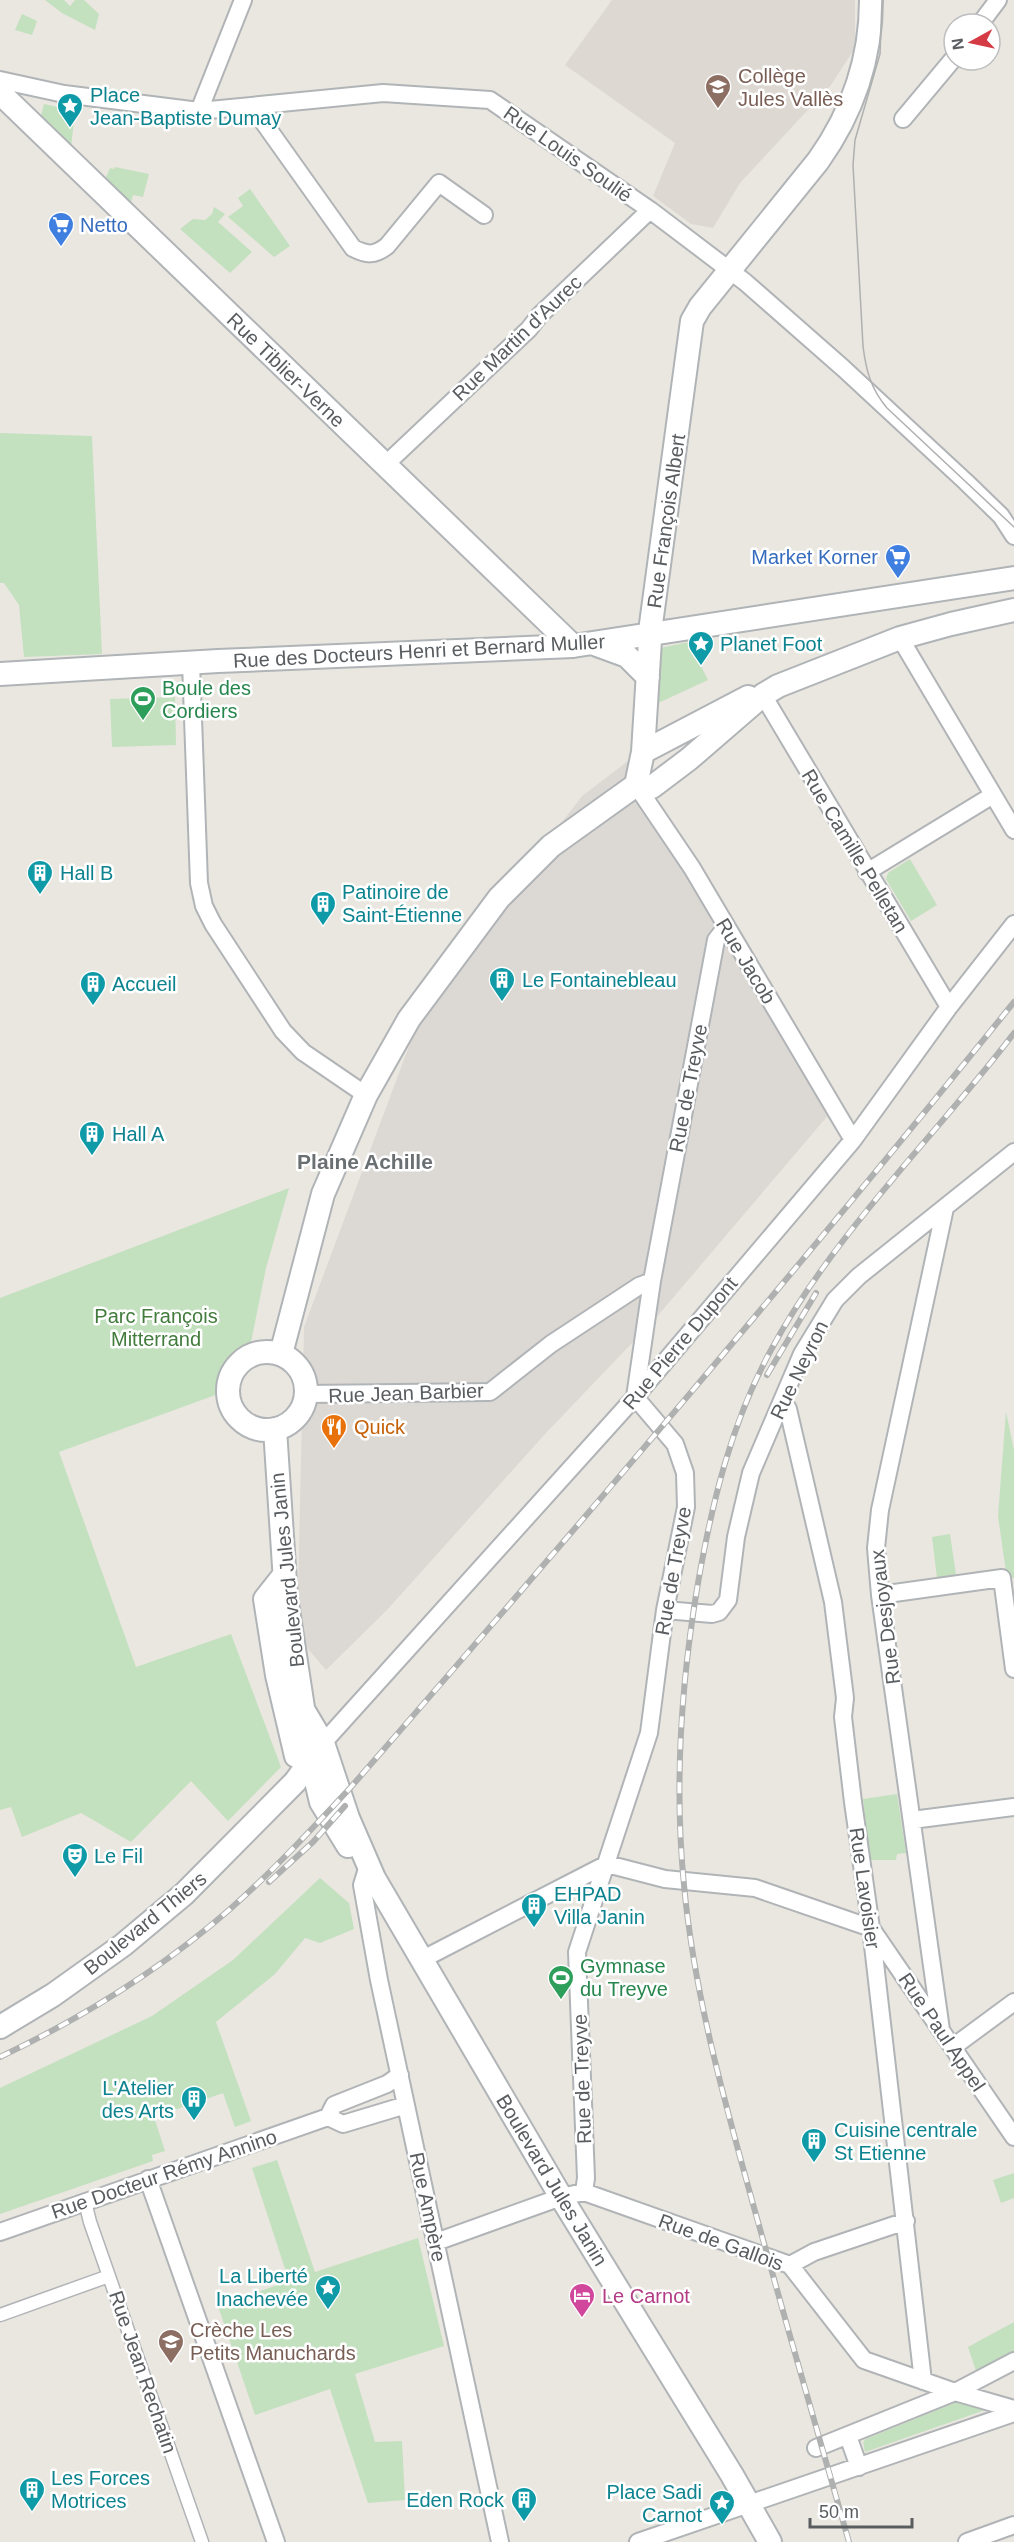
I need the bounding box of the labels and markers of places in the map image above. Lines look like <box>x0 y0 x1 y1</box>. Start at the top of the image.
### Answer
place label: Collège Jules Vallès <box>738 65 843 110</box>
school or university icon: Collège Jules Vallès <box>703 72 733 110</box>
place label: Place Jean-Baptiste Dumay <box>90 84 281 129</box>
place icon: Place Jean-Baptiste Dumay <box>55 91 85 129</box>
supermarket icon: Netto <box>46 210 76 248</box>
place label: Netto <box>80 214 128 236</box>
supermarket icon: Market Korner <box>883 542 913 580</box>
place label: Market Korner <box>751 546 878 568</box>
place icon: Planet Foot <box>686 629 716 667</box>
place label: Planet Foot <box>720 633 823 655</box>
place label: Boule des Cordiers <box>162 677 251 722</box>
sports icon: Boule des Cordiers <box>128 684 158 722</box>
building icon: Hall B <box>25 858 55 896</box>
place label: Hall B <box>60 862 113 884</box>
place label: Patinoire de Saint-Étienne <box>342 881 462 926</box>
building icon: Patinoire de Saint-Étienne <box>308 889 338 927</box>
building icon: Le Fontainebleau <box>487 965 517 1003</box>
building icon: Accueil <box>78 969 108 1007</box>
place label: Le Fontainebleau <box>522 969 677 991</box>
place label: Accueil <box>112 973 176 995</box>
building icon: Hall A <box>77 1119 107 1157</box>
place label: Hall A <box>112 1123 165 1145</box>
restaurant icon: Quick <box>319 1412 349 1450</box>
place label: Quick <box>354 1416 406 1438</box>
theatre icon: Le Fil <box>60 1841 90 1879</box>
place label: Le Fil <box>94 1845 143 1867</box>
place label: EHPAD Villa Janin <box>554 1883 645 1928</box>
building icon: EHPAD Villa Janin <box>519 1891 549 1929</box>
place label: Gymnase du Treyve <box>580 1955 668 2000</box>
sports icon: Gymnase du Treyve <box>546 1963 576 2001</box>
place label: L'Atelier des Arts <box>102 2077 174 2122</box>
building icon: L'Atelier des Arts <box>179 2084 209 2122</box>
place label: Cuisine centrale St Etienne <box>834 2119 977 2164</box>
building icon: Cuisine centrale St Etienne <box>799 2126 829 2164</box>
place label: La Liberté Inachevée <box>216 2265 308 2310</box>
place icon: La Liberté Inachevée <box>313 2273 343 2311</box>
hotel icon: Le Carnot <box>567 2281 597 2319</box>
place label: Le Carnot <box>602 2285 690 2307</box>
place label: Crèche Les Petits Manuchards <box>190 2319 356 2364</box>
school or university icon: Crèche Les Petits Manuchards <box>156 2327 186 2365</box>
place label: Les Forces Motrices <box>51 2467 150 2512</box>
building icon: Les Forces Motrices <box>17 2475 47 2513</box>
place label: Place Sadi Carnot <box>606 2481 702 2526</box>
building icon: Eden Rock <box>509 2485 539 2523</box>
place icon: Place Sadi Carnot <box>707 2488 737 2526</box>
place label: Eden Rock <box>406 2489 505 2511</box>

